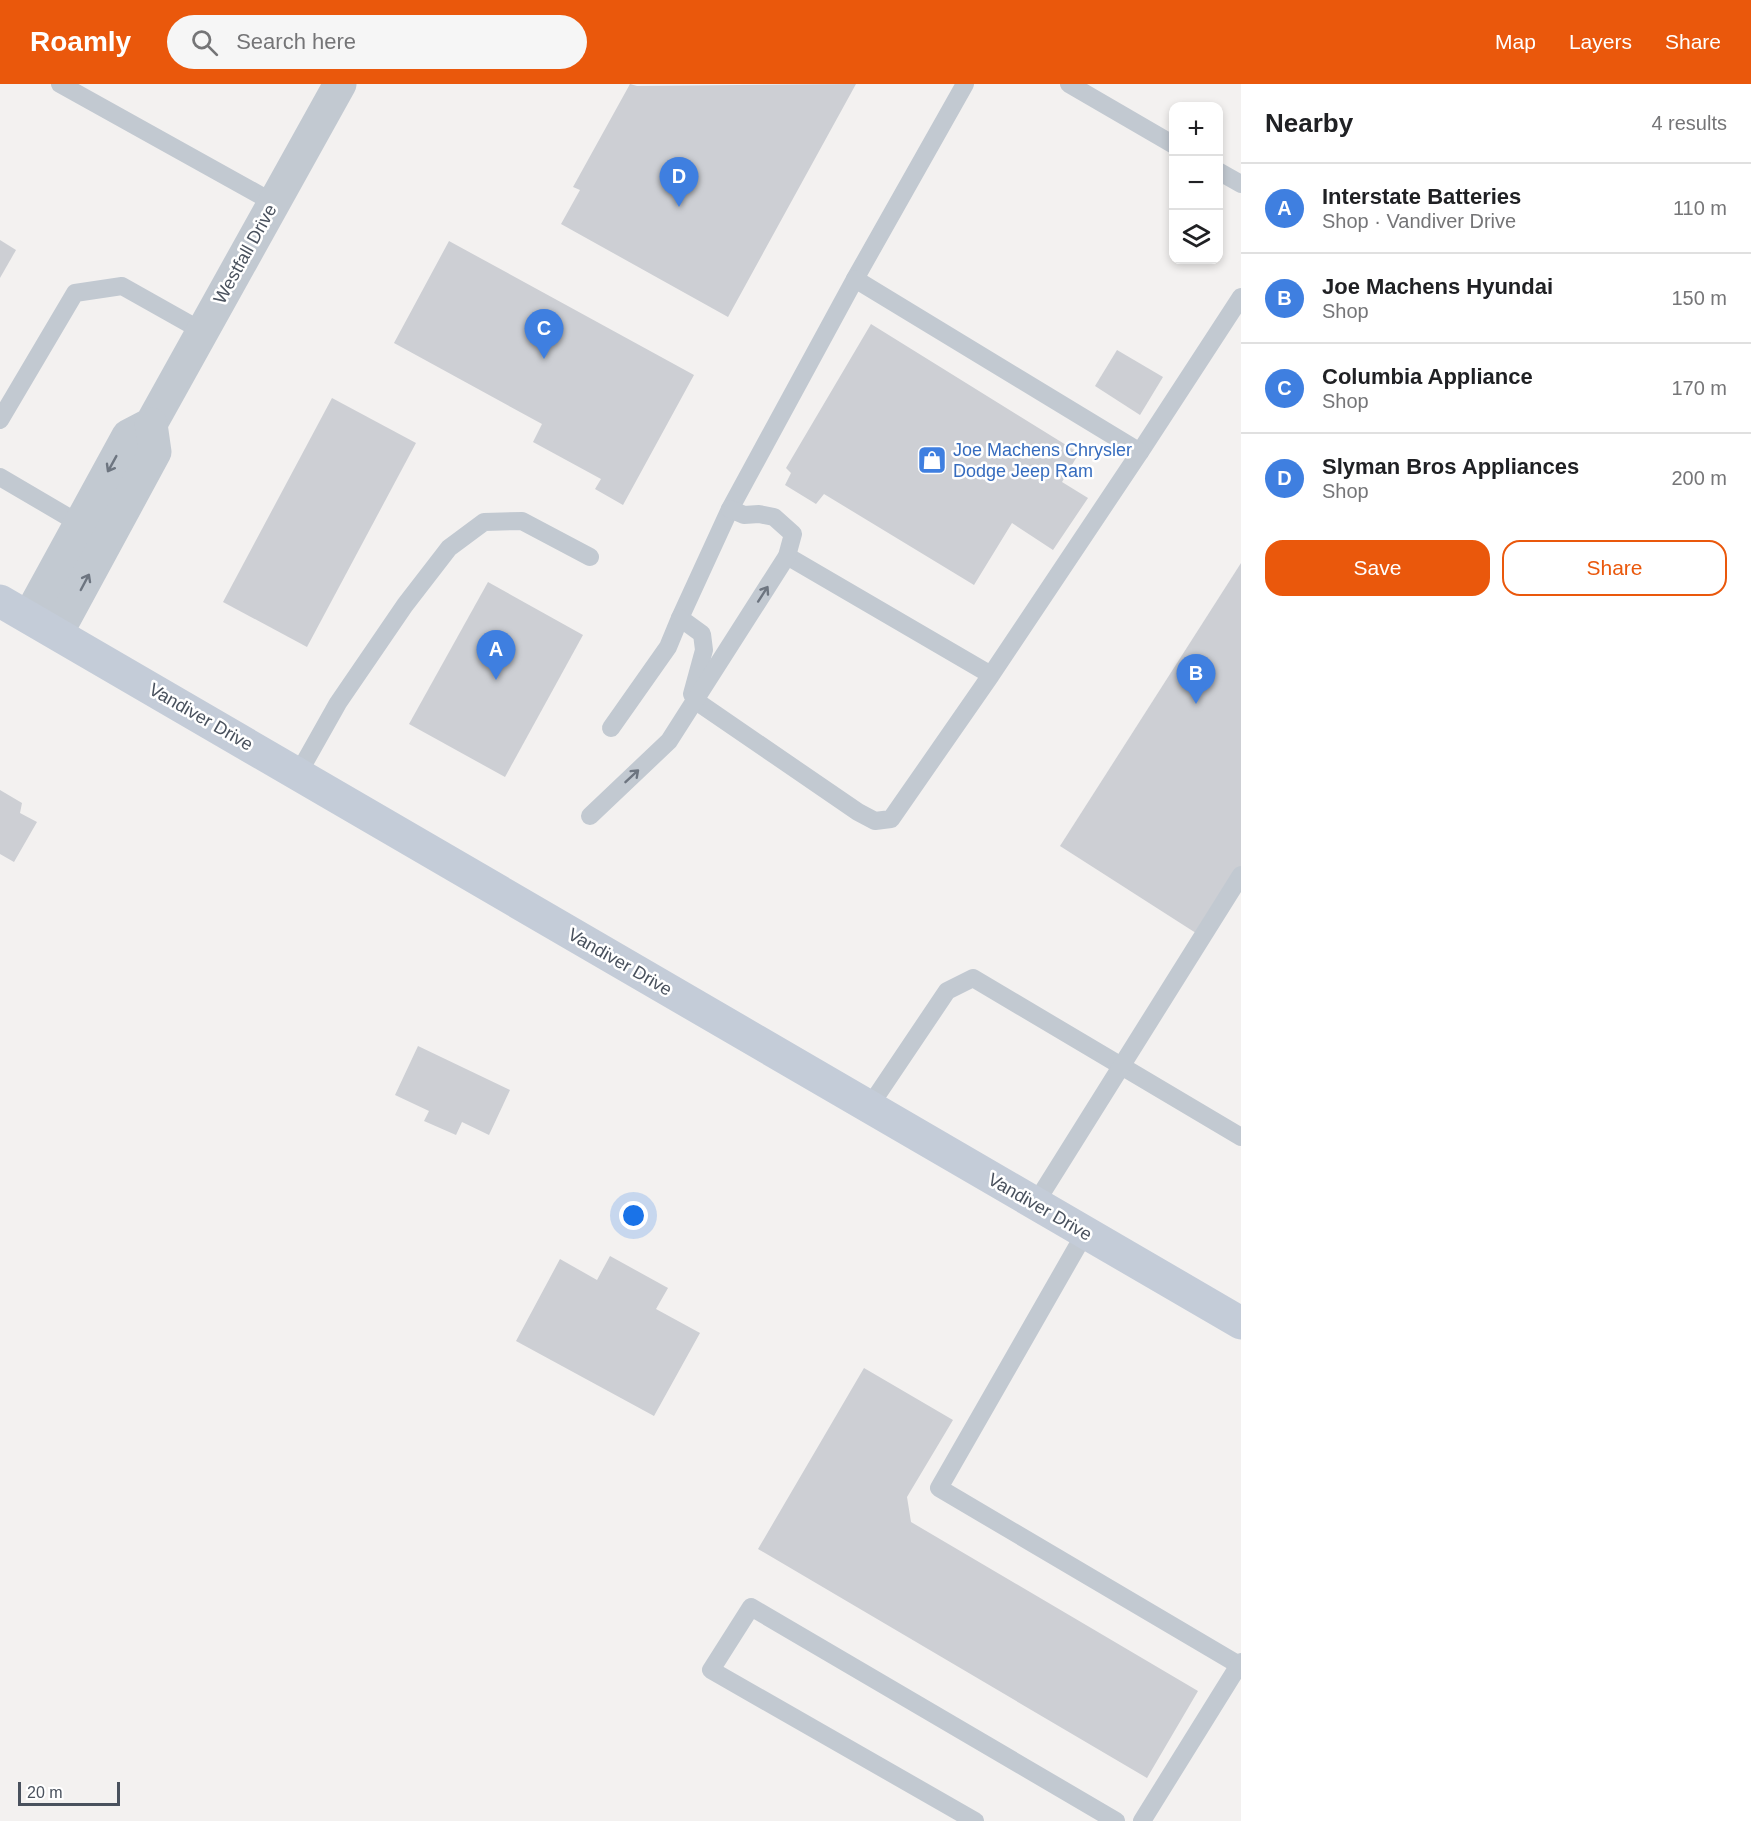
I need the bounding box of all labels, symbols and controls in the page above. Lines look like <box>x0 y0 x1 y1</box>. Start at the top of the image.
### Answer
search box <box>167 15 587 69</box>
text: Roamly <box>30 26 131 57</box>
icon: search <box>188 26 221 59</box>
text: Search here <box>236 29 356 54</box>
text: Map <box>1495 30 1536 53</box>
text: Layers <box>1569 30 1632 53</box>
text: Share <box>1665 30 1721 53</box>
map controls <box>1169 102 1223 264</box>
button: + <box>1169 102 1223 156</box>
text: Nearby <box>1265 108 1353 138</box>
text: 4 results <box>1651 112 1727 134</box>
button: − <box>1169 156 1223 210</box>
pin: D <box>660 158 698 207</box>
text: Interstate Batteries <box>1322 184 1521 209</box>
text: A <box>1277 197 1292 219</box>
text: 110 m <box>1673 197 1727 219</box>
street label: Westfall Drive <box>209 201 281 307</box>
button: layers <box>1169 210 1223 264</box>
text: Shop · Vandiver Drive <box>1322 210 1516 232</box>
text: Joe Machens Hyundai <box>1322 274 1553 299</box>
text: B <box>1277 287 1292 309</box>
text: 150 m <box>1671 287 1727 309</box>
text: Shop <box>1322 300 1369 322</box>
pin: C <box>524 310 564 359</box>
text: Columbia Appliance <box>1322 364 1533 389</box>
text: C <box>1277 377 1292 399</box>
text: 170 m <box>1671 377 1727 399</box>
text: Shop <box>1322 390 1369 412</box>
place label: Joe Machens Chrysler Dodge Jeep Ram <box>953 440 1132 481</box>
shop icon: Joe Machens Chrysler Dodge Jeep Ram <box>916 444 948 476</box>
text: Slyman Bros Appliances <box>1322 454 1579 479</box>
one-way arrow <box>106 455 117 473</box>
text: D <box>1277 467 1292 489</box>
text: 200 m <box>1671 467 1727 489</box>
text: Shop <box>1322 480 1369 502</box>
button: Save <box>1265 540 1490 596</box>
button: Share <box>1502 540 1727 596</box>
one-way arrow <box>79 574 91 591</box>
one-way arrow <box>757 586 769 603</box>
pin: A <box>476 630 516 680</box>
pin: B <box>1176 654 1216 704</box>
street label: Vandiver Drive <box>145 679 257 755</box>
one-way arrow <box>625 769 640 783</box>
street label: Vandiver Drive <box>564 924 676 1000</box>
street label: Vandiver Drive <box>984 1169 1096 1245</box>
your location <box>619 1201 648 1230</box>
scale bar <box>18 1779 120 1806</box>
text: 20 m <box>27 1784 63 1801</box>

